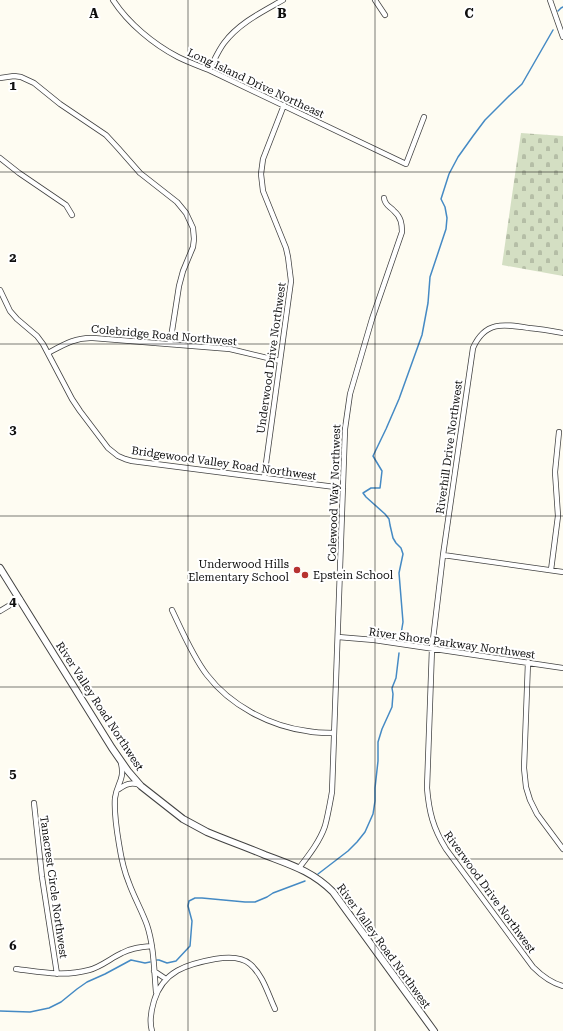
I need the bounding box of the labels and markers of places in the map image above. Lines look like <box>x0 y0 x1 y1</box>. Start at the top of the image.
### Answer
place label: Underwood Hills Elementary School <box>188 558 290 584</box>
marker: Underwood Hills Elementary School <box>292 565 302 575</box>
place label: Epstein School <box>313 569 394 582</box>
marker: Epstein School <box>300 570 310 580</box>

